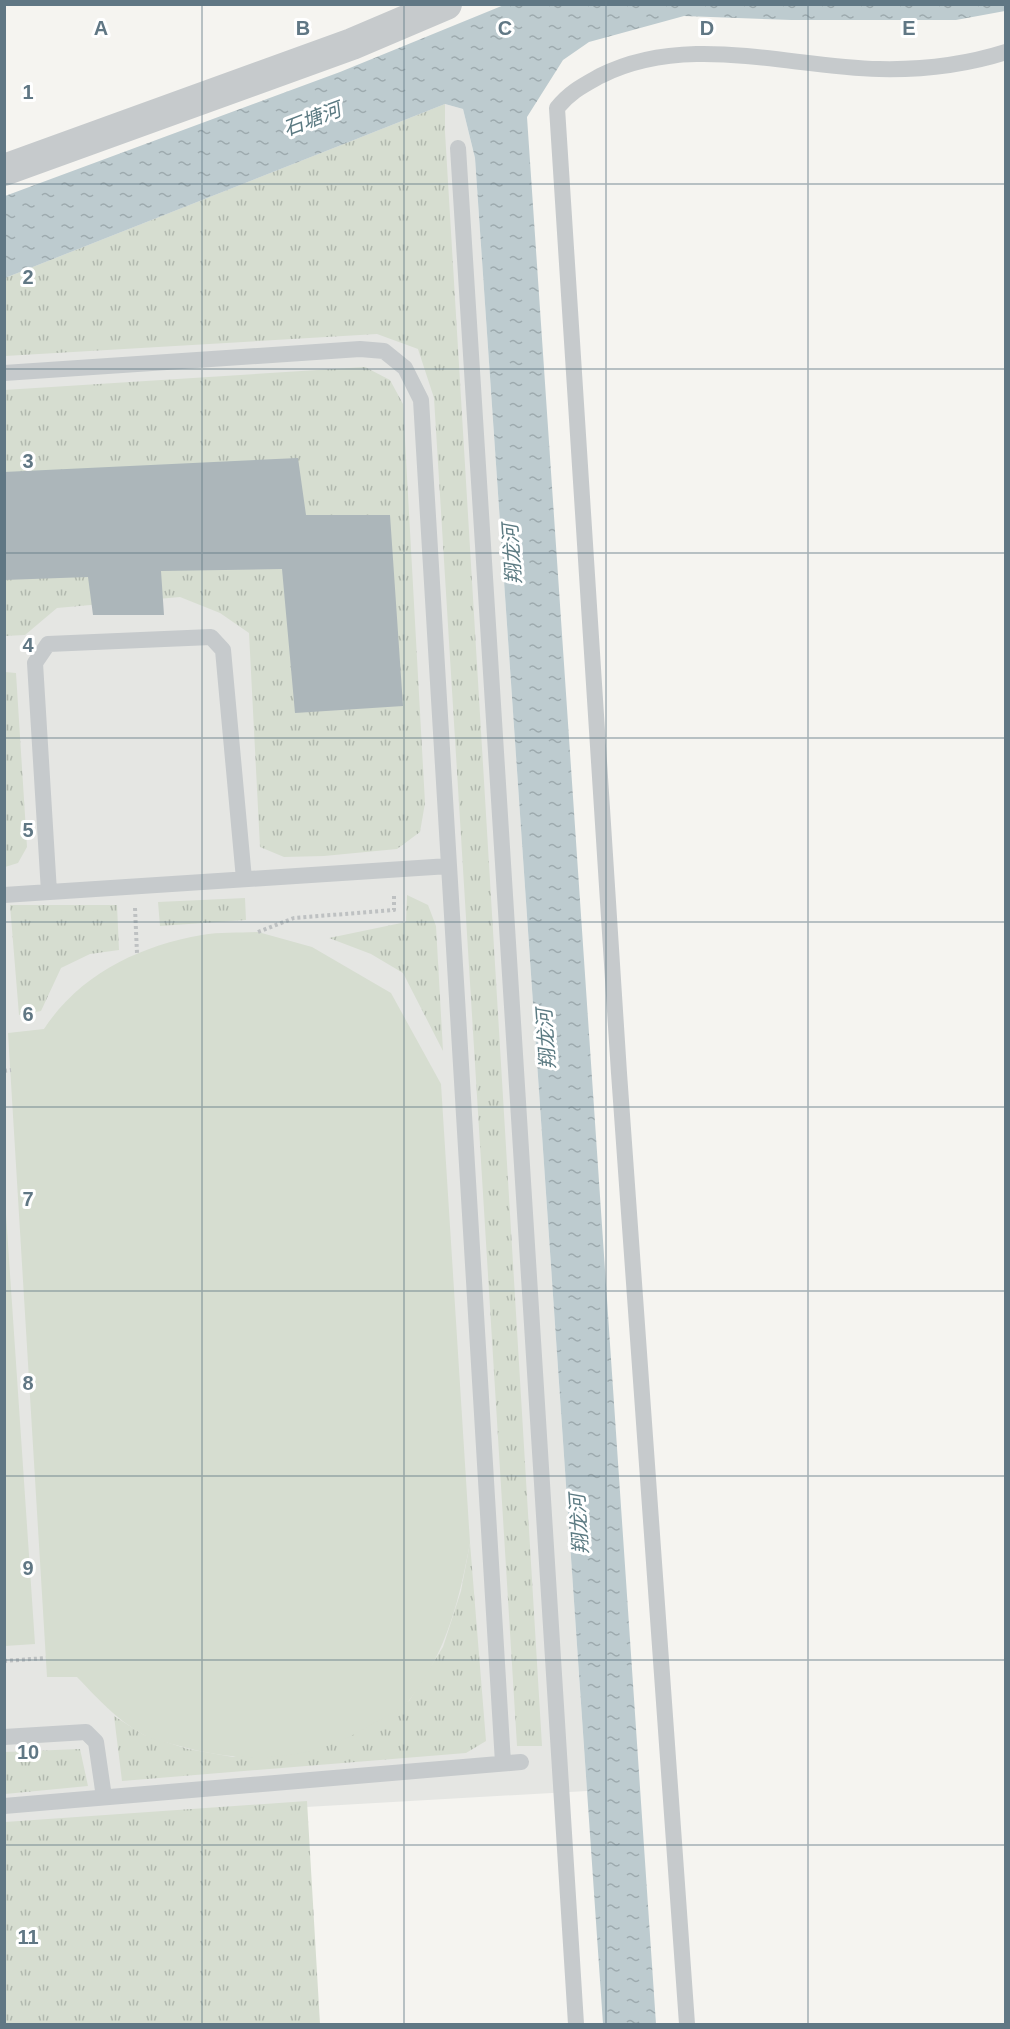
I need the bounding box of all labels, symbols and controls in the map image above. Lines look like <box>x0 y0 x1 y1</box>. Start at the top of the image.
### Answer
text: A <box>94 17 108 39</box>
text: B <box>296 17 310 39</box>
text: C <box>498 17 512 39</box>
text: D <box>700 17 714 39</box>
text: E <box>902 17 916 39</box>
text: 1 <box>22 81 34 103</box>
water label: 石塘河 <box>280 97 348 140</box>
text: 2 <box>22 266 34 288</box>
text: 3 <box>22 450 34 472</box>
water label: 翔龙河 <box>499 519 525 585</box>
text: 4 <box>22 634 34 656</box>
text: 5 <box>22 819 34 841</box>
text: 6 <box>22 1003 34 1025</box>
water label: 翔龙河 <box>533 1004 559 1070</box>
text: 7 <box>22 1188 34 1210</box>
text: 8 <box>22 1372 34 1394</box>
water label: 翔龙河 <box>566 1489 592 1555</box>
text: 9 <box>22 1557 34 1579</box>
text: 10 <box>17 1741 39 1763</box>
text: 11 <box>17 1926 39 1948</box>

